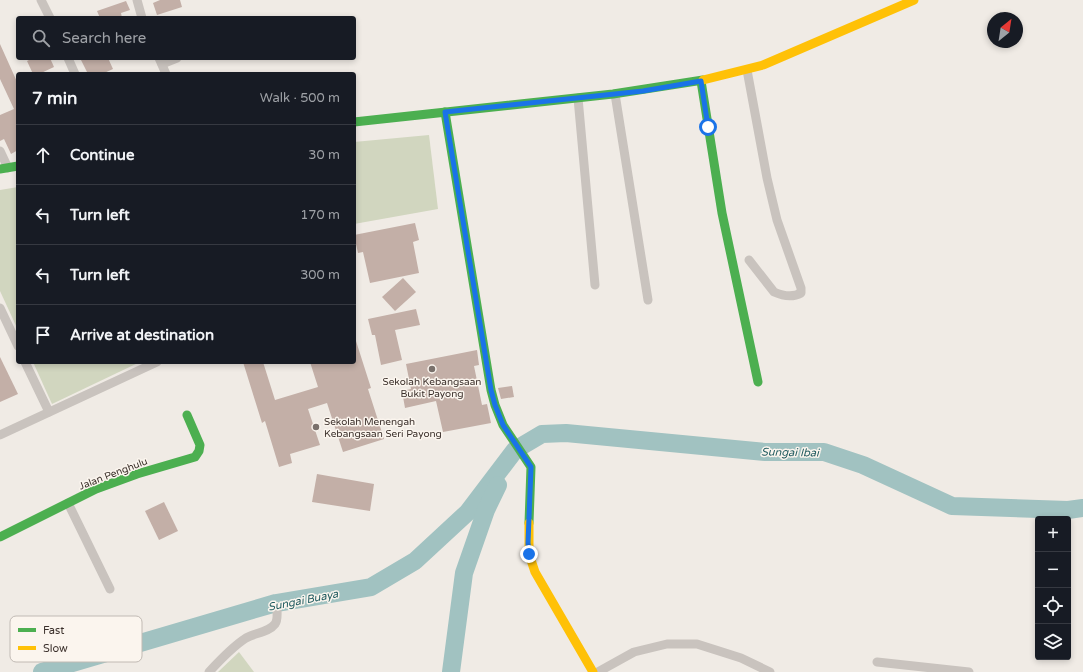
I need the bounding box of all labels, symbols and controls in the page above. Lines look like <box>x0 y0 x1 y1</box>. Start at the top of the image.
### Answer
north arrow <box>987 12 1023 48</box>
search box <box>16 16 356 60</box>
icon: search <box>30 27 52 49</box>
text: Search here <box>62 29 146 47</box>
text: 7 min <box>32 88 77 109</box>
text: Walk · 500 m <box>260 90 340 106</box>
route start <box>699 118 717 136</box>
icon: ahead <box>32 144 54 166</box>
text: Continue <box>70 146 134 164</box>
text: 30 m <box>308 147 340 163</box>
icon: left <box>32 204 54 226</box>
text: Turn left <box>70 206 130 224</box>
text: 170 m <box>300 207 340 223</box>
icon: left <box>32 264 54 286</box>
text: Turn left <box>70 266 130 284</box>
text: 300 m <box>300 267 340 283</box>
icon: arrive <box>32 324 54 346</box>
text: Arrive at destination <box>70 326 214 344</box>
marker: Sekolah Kebangsaan Bukit Payong <box>427 364 437 374</box>
place label: Sekolah Kebangsaan Bukit Payong <box>383 376 481 400</box>
place label: Sekolah Menengah Kebangsaan Seri Payong <box>324 416 442 440</box>
marker: Sekolah Menengah Kebangsaan Seri Payong <box>311 422 321 432</box>
water label: Sungai Ibai <box>761 445 820 460</box>
street label: Jalan Penghulu <box>77 455 149 493</box>
map controls <box>1035 516 1071 660</box>
button: + <box>1035 516 1071 552</box>
route end <box>520 545 538 563</box>
button: − <box>1035 552 1071 588</box>
water label: Sungai Buaya <box>267 587 340 614</box>
button: locate <box>1035 588 1071 624</box>
legend <box>10 616 142 662</box>
text: Fast <box>43 624 64 637</box>
button: layers <box>1035 624 1071 660</box>
text: Slow <box>43 642 68 655</box>

